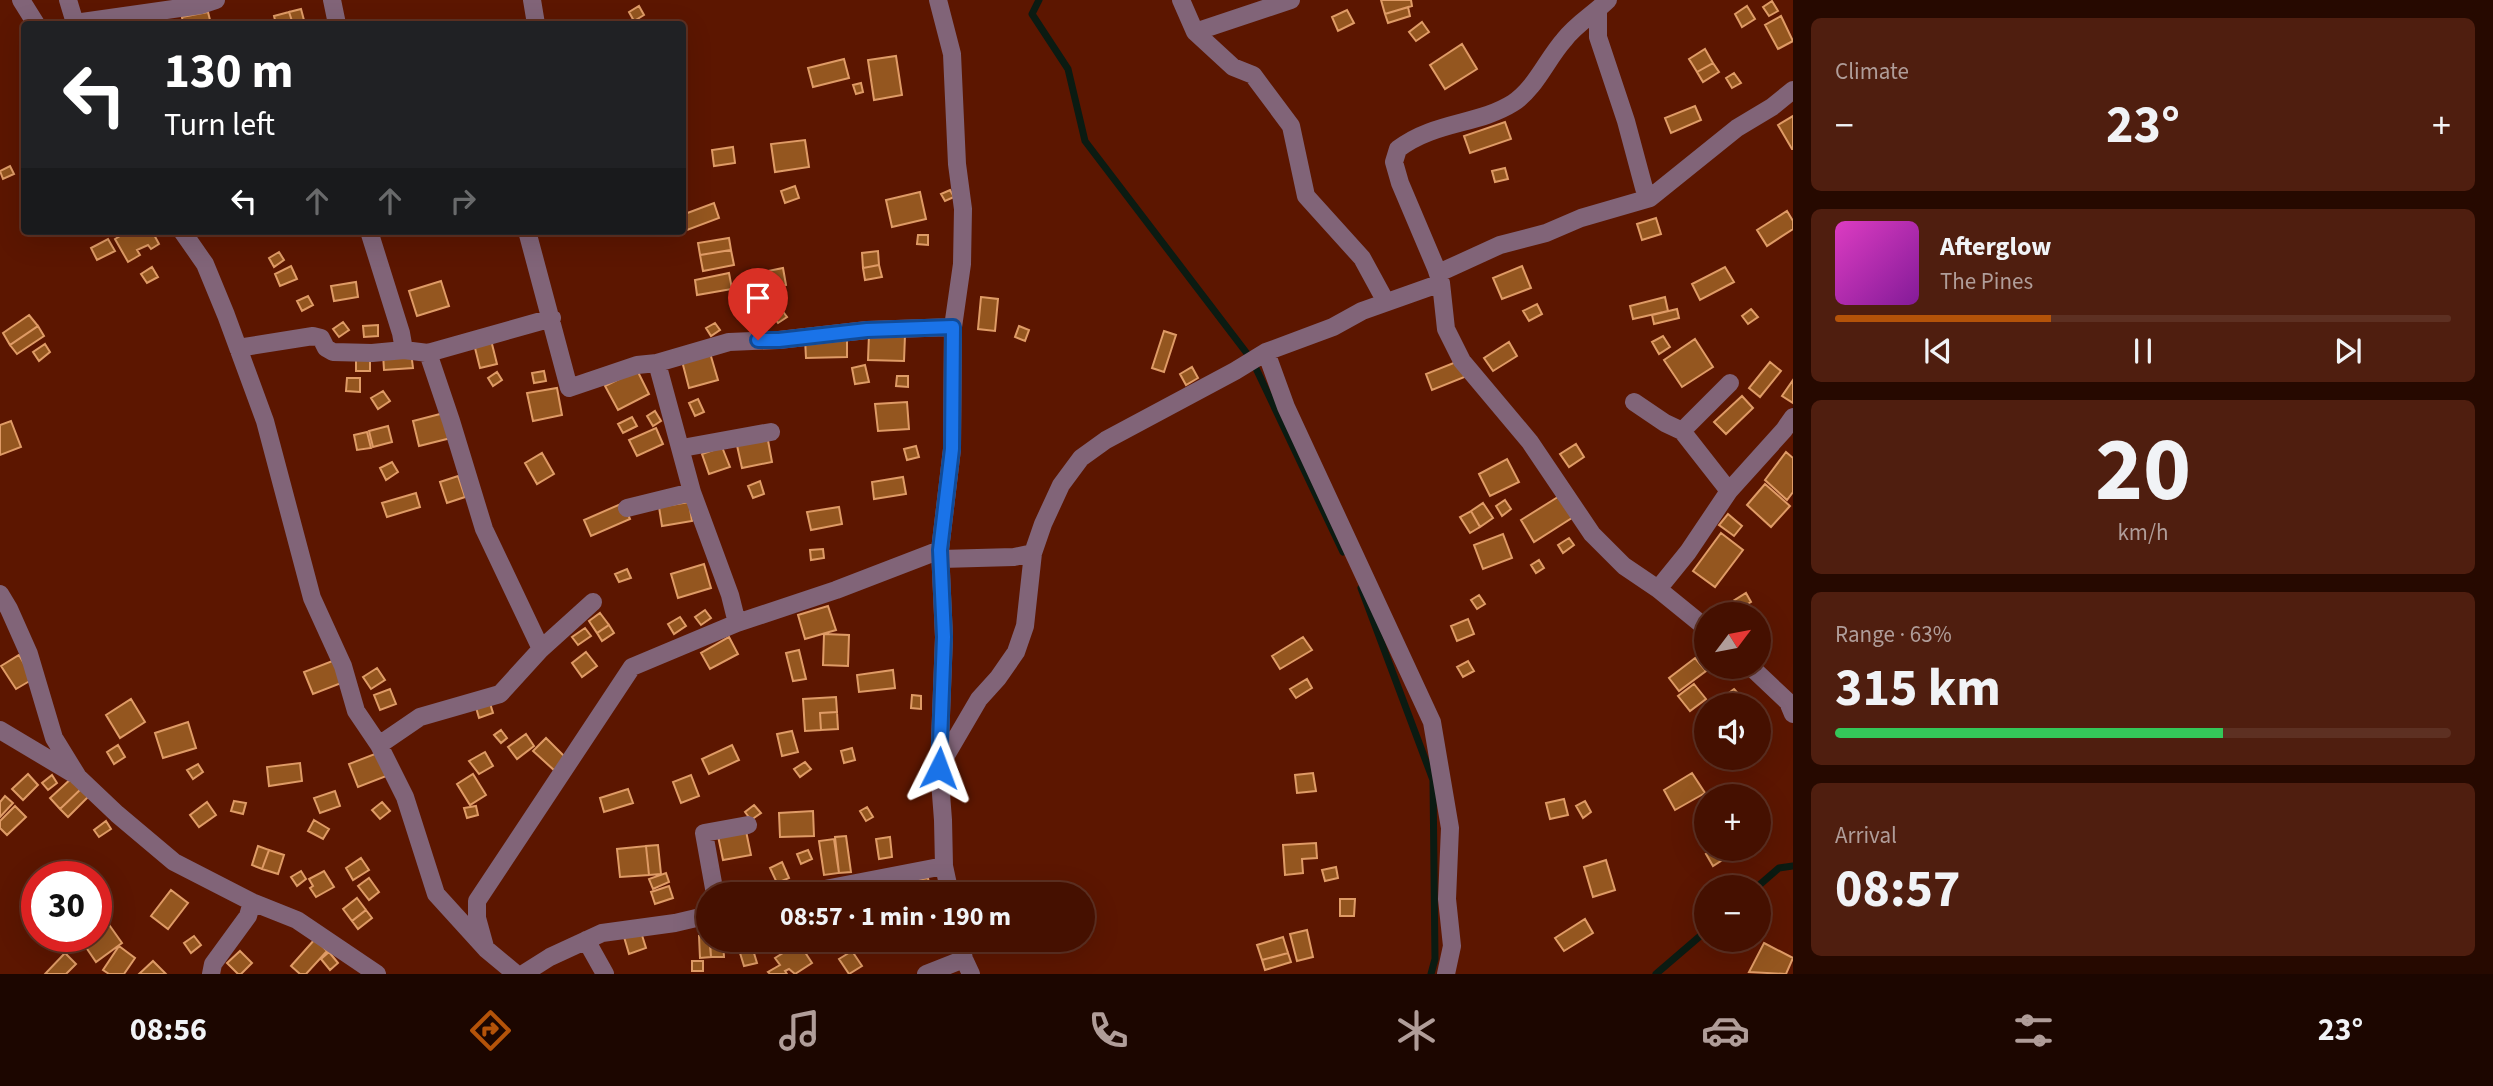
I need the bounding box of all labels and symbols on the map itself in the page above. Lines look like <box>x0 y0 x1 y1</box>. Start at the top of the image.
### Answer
pin <box>728 268 788 340</box>
north arrow <box>1694 602 1771 679</box>
position arrow <box>902 731 976 805</box>
speed limit sign: 30 <box>21 861 112 952</box>

